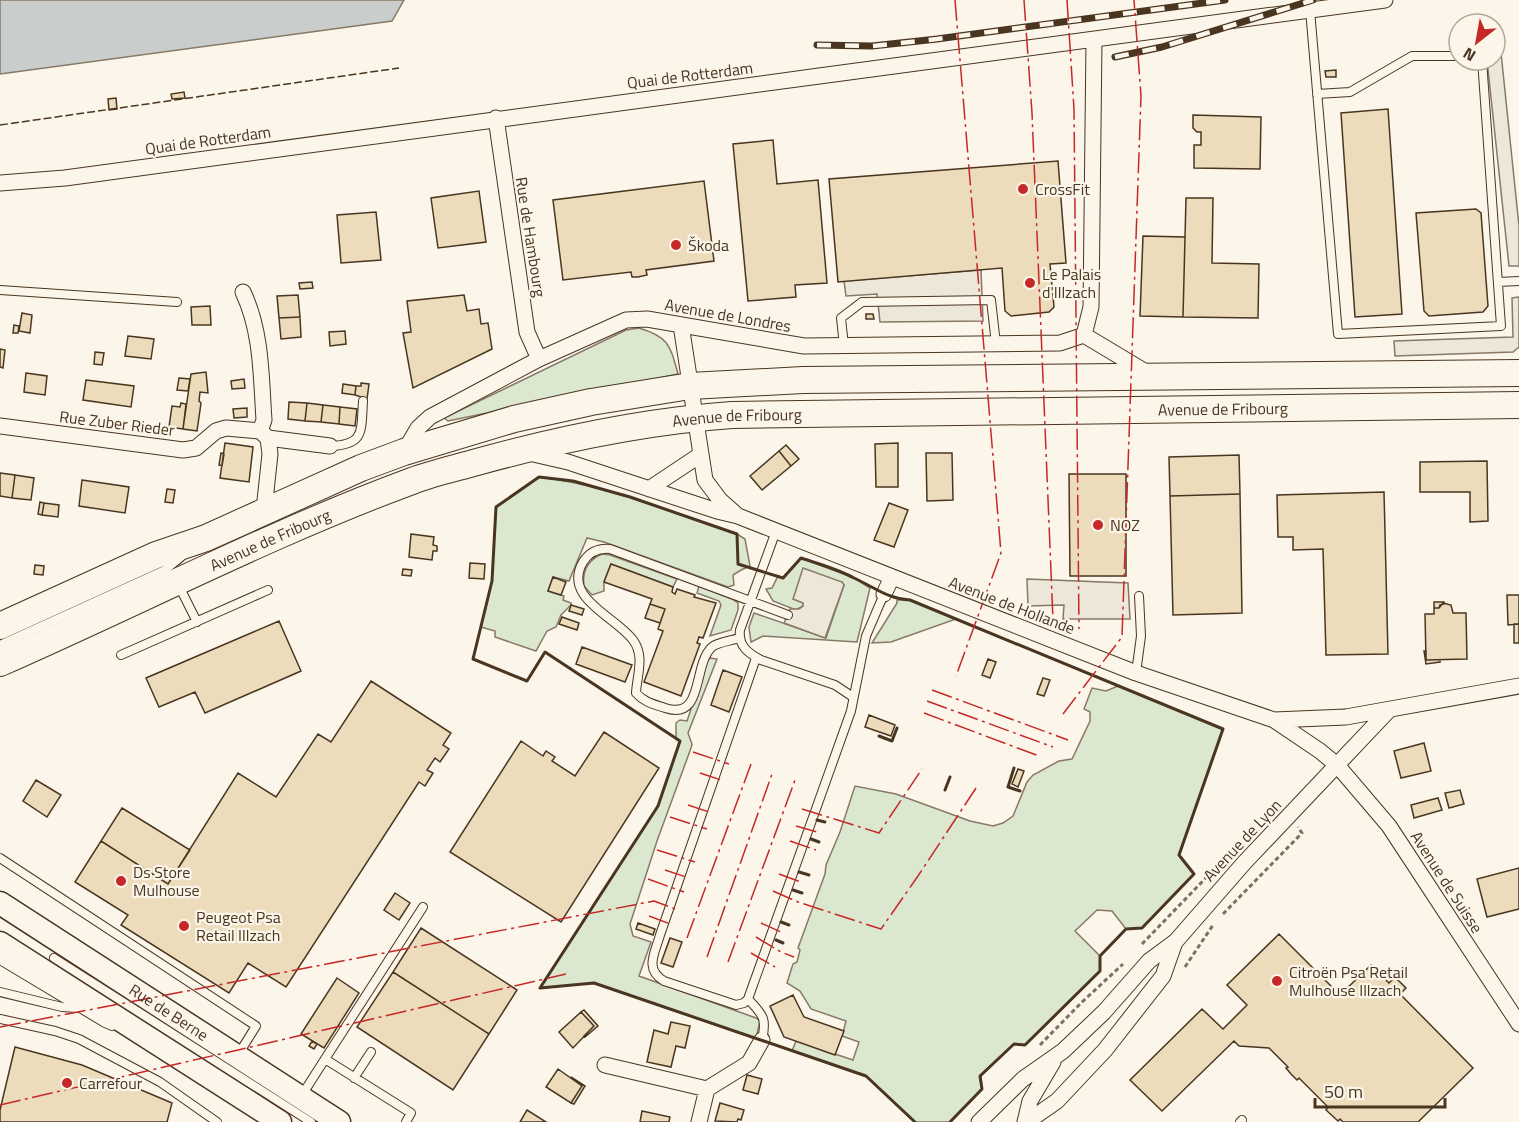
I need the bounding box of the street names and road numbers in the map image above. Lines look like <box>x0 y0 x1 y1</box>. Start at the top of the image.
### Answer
street label: Quai de Rotterdam <box>626 55 754 95</box>
street label: Quai de Rotterdam <box>144 119 272 161</box>
street label: Rue de Hambourg <box>510 175 552 299</box>
street label: Avenue de Londres <box>663 292 793 338</box>
street label: Avenue de Fribourg <box>1158 396 1288 422</box>
street label: Avenue de Fribourg <box>671 402 802 433</box>
street label: Rue Zuber Rieder <box>58 404 176 442</box>
street label: Avenue de Fribourg <box>206 502 334 577</box>
street label: Avenue de Hollande <box>945 570 1079 640</box>
street label: Avenue de Lyon <box>1197 793 1287 887</box>
street label: Avenue de Suisse <box>1405 826 1489 938</box>
street label: Rue de Berne <box>124 978 213 1047</box>

